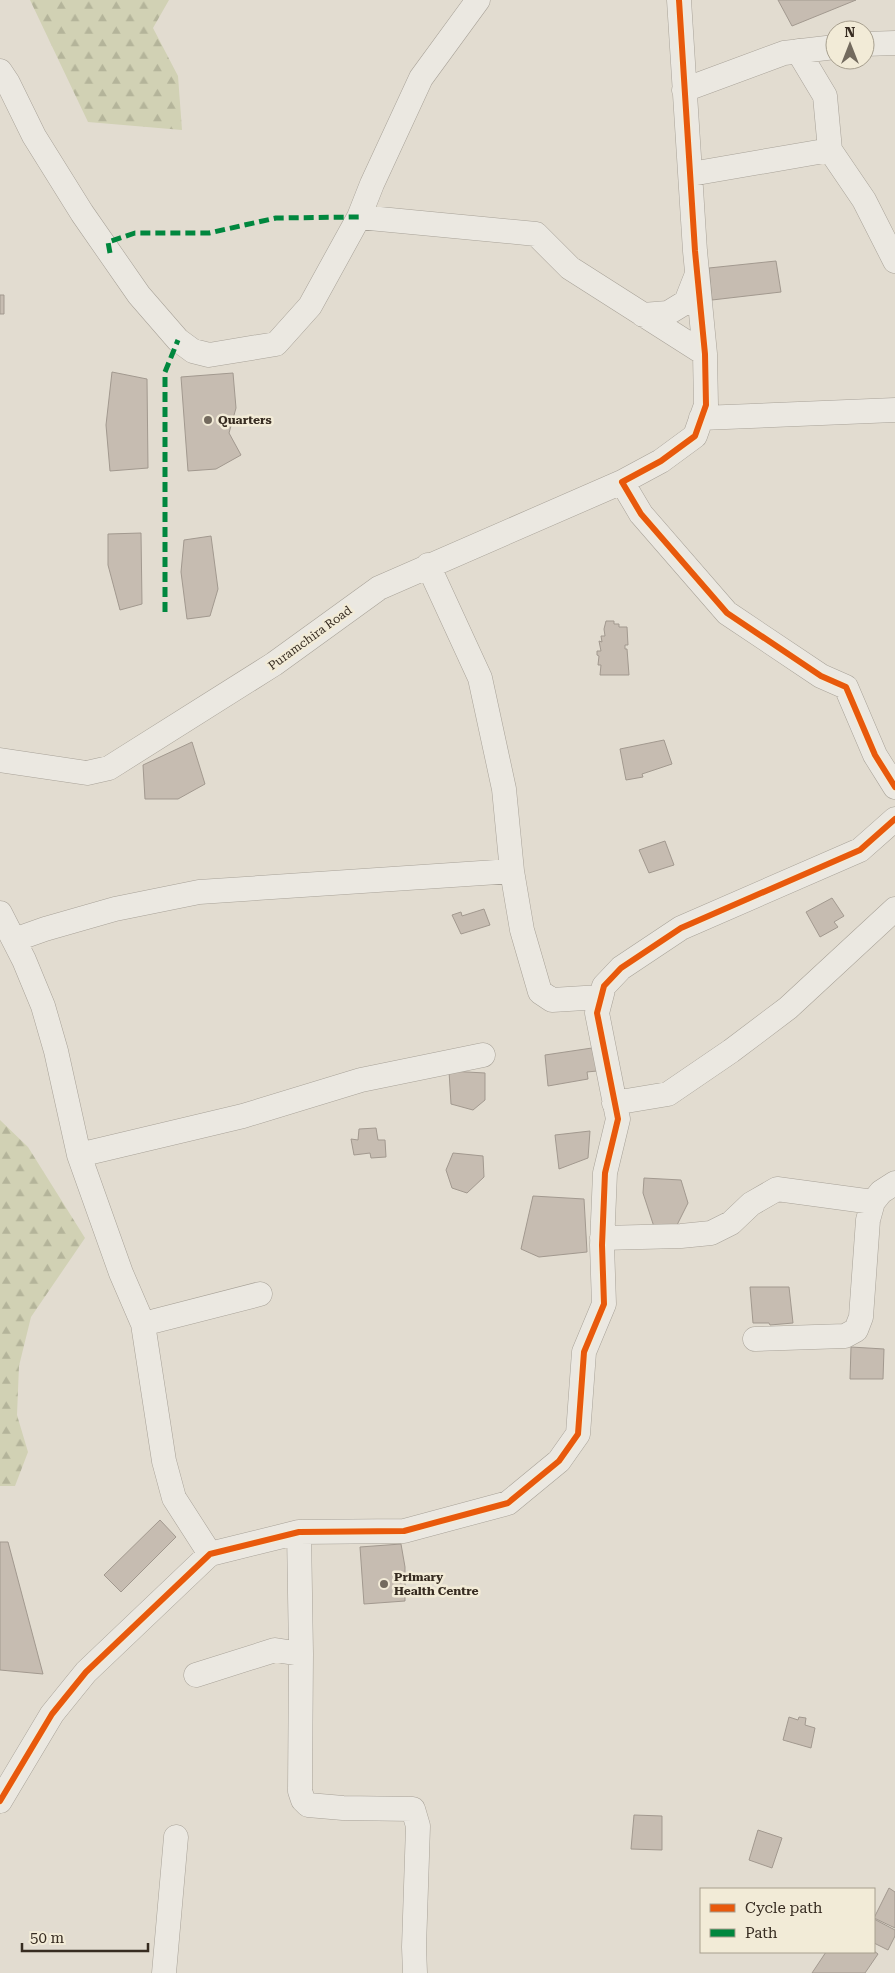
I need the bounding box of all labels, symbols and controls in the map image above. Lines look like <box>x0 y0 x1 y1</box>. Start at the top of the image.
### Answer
north arrow <box>825 20 875 70</box>
text: N <box>845 24 856 40</box>
place label: Quarters <box>218 413 272 427</box>
marker: Quarters <box>202 414 214 426</box>
street label: Puramchira Road <box>266 603 355 673</box>
place label: Primary Health Centre <box>394 1570 479 1598</box>
marker: Primary Health Centre <box>378 1578 390 1590</box>
legend <box>700 1888 875 1953</box>
text: Cycle path <box>745 1899 823 1917</box>
scale bar <box>22 1920 149 1952</box>
text: Path <box>745 1924 778 1942</box>
text: 50 m <box>30 1929 65 1947</box>

